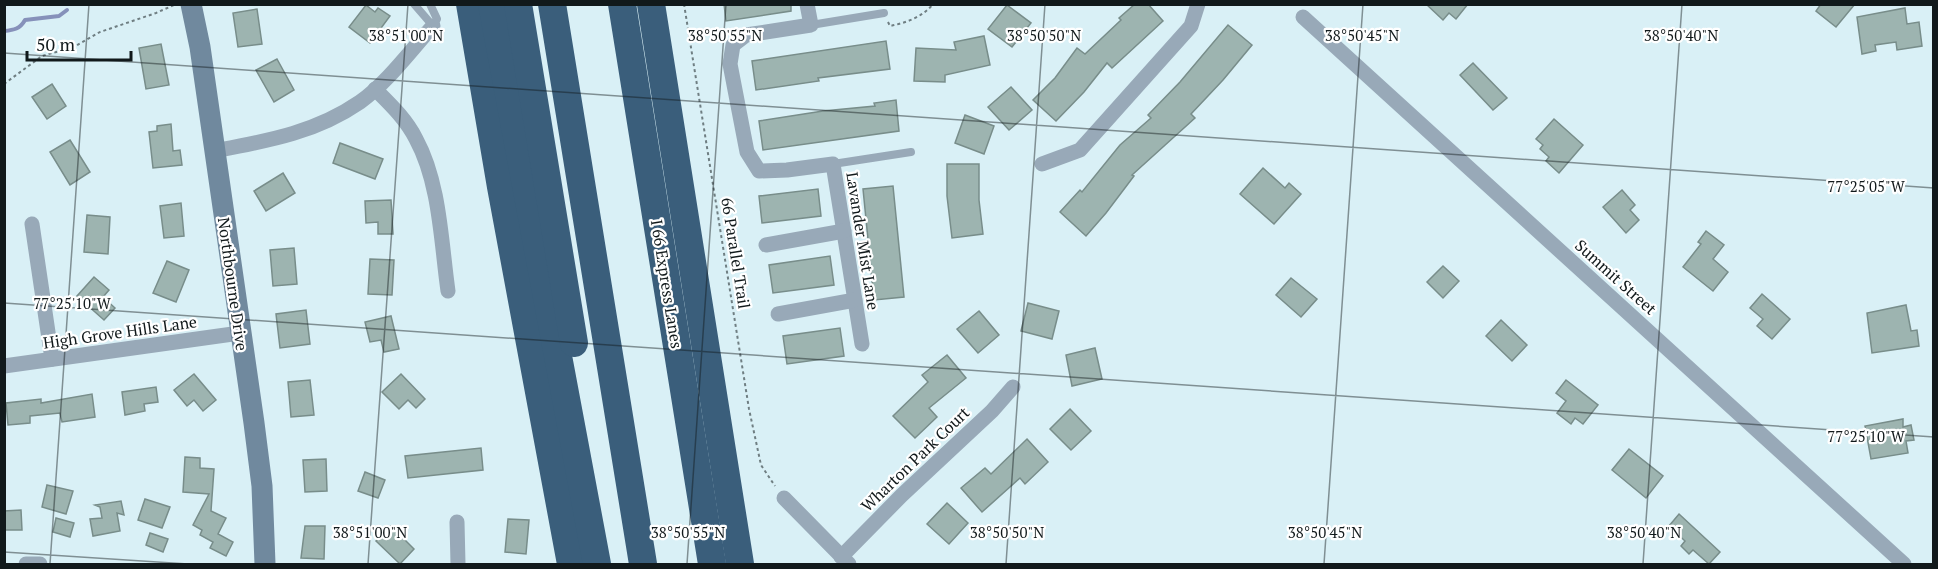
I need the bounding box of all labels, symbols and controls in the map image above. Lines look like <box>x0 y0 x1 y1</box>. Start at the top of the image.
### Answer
scale bar <box>27 24 130 62</box>
text: 38°51'00"N <box>369 25 443 45</box>
text: 38°50'55"N <box>688 25 762 45</box>
text: 38°50'50"N <box>1007 25 1081 45</box>
text: 38°50'45"N <box>1325 25 1399 45</box>
text: 38°50'40"N <box>1644 25 1718 45</box>
text: 50 m <box>36 32 76 56</box>
street label: Lavander Mist Lane <box>841 170 885 312</box>
text: 77°25'05"W <box>1827 176 1906 196</box>
street label: 66 Parallel Trail <box>716 196 756 310</box>
street label: Northbourne Drive <box>213 216 253 352</box>
street label: I 66 Express Lanes <box>646 218 688 350</box>
street label: Summit Street <box>1570 234 1662 320</box>
text: 77°25'10"W <box>33 293 112 313</box>
street label: High Grove Hills Lane <box>42 310 198 354</box>
street label: Wharton Park Court <box>856 401 974 516</box>
text: 77°25'10"W <box>1827 426 1906 446</box>
text: 38°51'00"N <box>333 522 407 542</box>
text: 38°50'55"N <box>651 522 725 542</box>
text: 38°50'50"N <box>970 522 1044 542</box>
text: 38°50'45"N <box>1288 522 1362 542</box>
text: 38°50'40"N <box>1607 522 1681 542</box>

